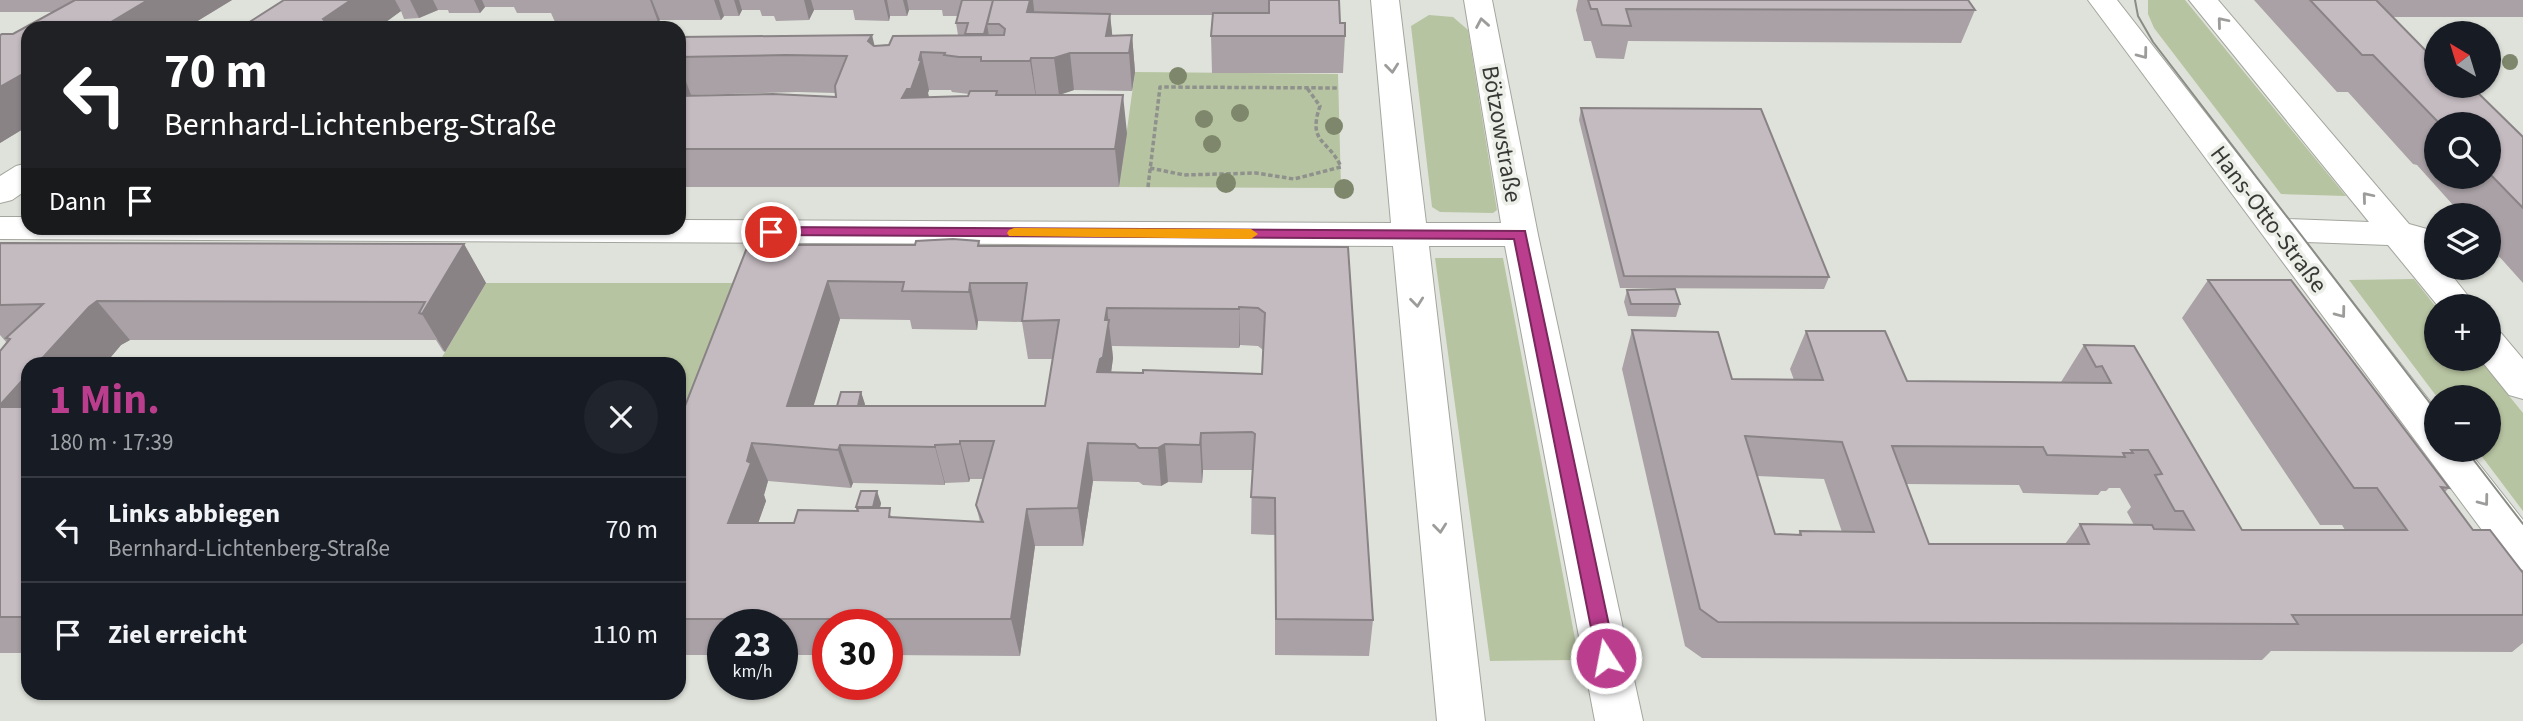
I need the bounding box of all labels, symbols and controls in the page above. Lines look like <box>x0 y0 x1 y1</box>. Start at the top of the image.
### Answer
one-way arrow <box>1475 17 1490 29</box>
one-way arrow <box>2218 18 2230 31</box>
north arrow <box>2424 21 2501 98</box>
map controls <box>2424 21 2501 462</box>
text: 70 m <box>164 37 268 107</box>
one-way arrow <box>2135 47 2148 59</box>
icon: left <box>49 49 140 140</box>
one-way arrow <box>1385 62 1400 74</box>
street label: Bötzowstraße <box>1472 63 1531 205</box>
text: Bernhard-Lichtenberg-Straße <box>164 102 556 148</box>
button: search <box>2424 112 2501 189</box>
street label: Hans-Otto-Straße <box>2202 138 2336 300</box>
icon: arrive <box>121 182 159 220</box>
text: Dann <box>49 183 107 220</box>
one-way arrow <box>2363 193 2375 206</box>
pin <box>741 202 801 262</box>
button: layers <box>2424 203 2501 280</box>
icon: arrive <box>752 213 790 251</box>
button: + <box>2424 294 2501 371</box>
one-way arrow <box>1409 296 1424 308</box>
one-way arrow <box>2332 305 2345 318</box>
text: 1 Min. <box>49 370 160 430</box>
button: close <box>584 380 658 454</box>
button: − <box>2424 385 2501 462</box>
text: 180 m · 17:39 <box>49 426 173 459</box>
one-way arrow <box>2476 493 2488 506</box>
text: Links abbiegen <box>108 495 280 532</box>
icon: left <box>49 511 87 549</box>
text: 70 m <box>605 511 658 548</box>
one-way arrow <box>1433 523 1448 534</box>
text: Bernhard-Lichtenberg-Straße <box>108 532 390 565</box>
speed limit sign: 30 <box>812 609 903 700</box>
icon: arrive <box>49 616 87 654</box>
text: Ziel erreicht <box>108 616 247 653</box>
text: 110 m <box>592 616 658 653</box>
text: 23 <box>734 620 771 670</box>
position arrow <box>1569 621 1643 695</box>
text: km/h <box>733 659 772 684</box>

